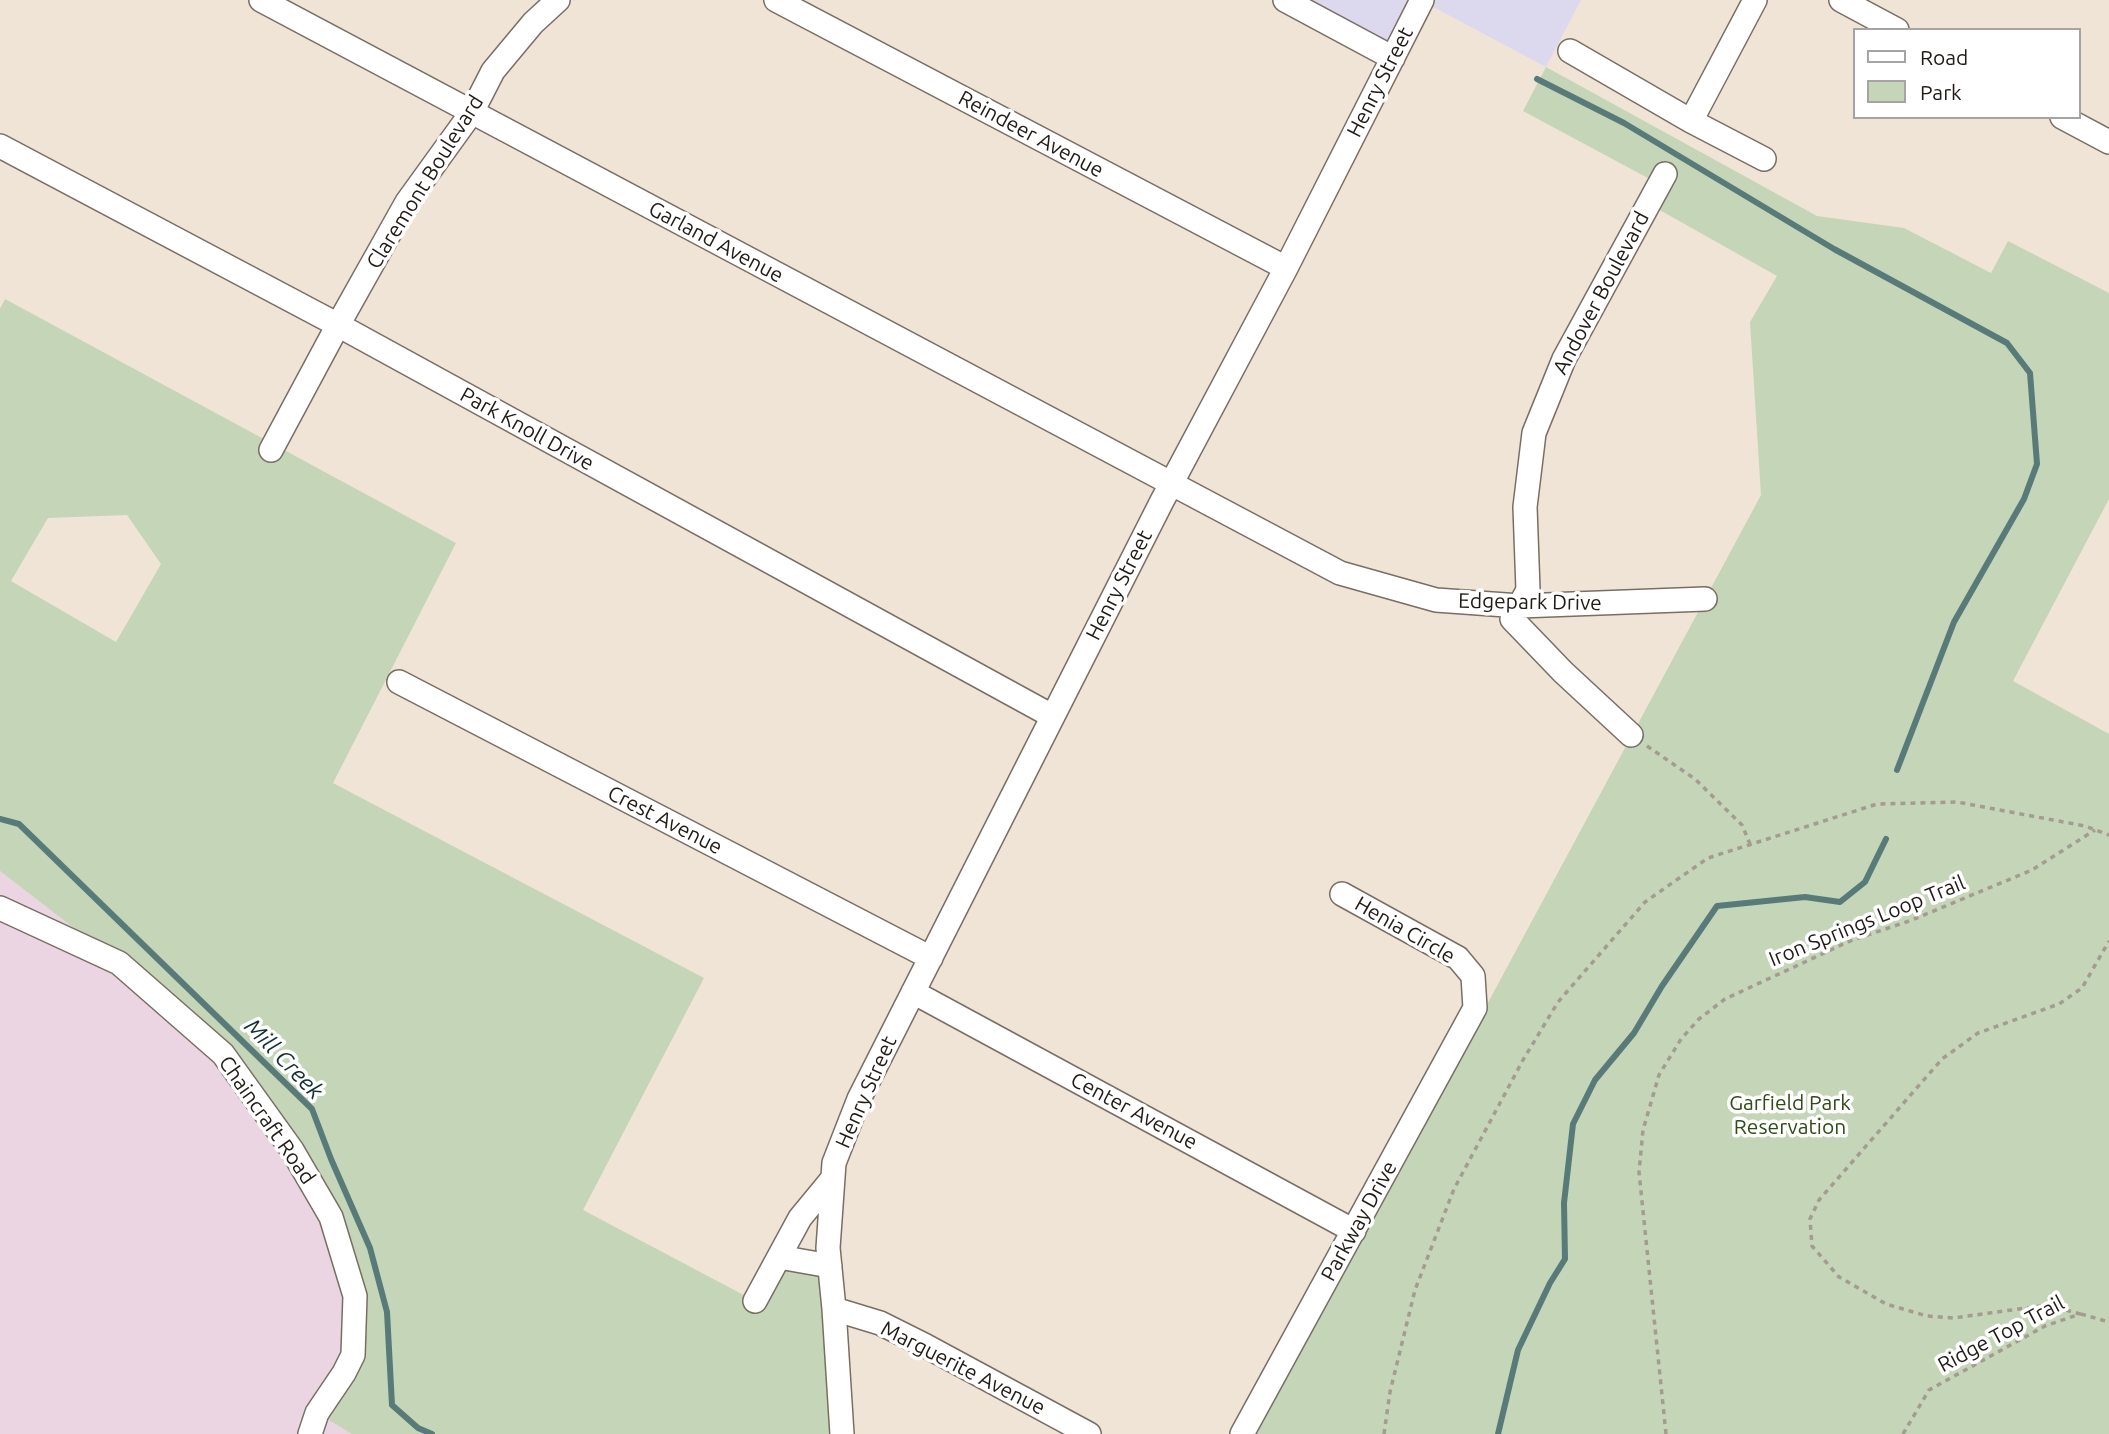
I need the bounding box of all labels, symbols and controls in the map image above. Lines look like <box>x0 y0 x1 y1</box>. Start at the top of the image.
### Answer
street label: Henry Street <box>1341 23 1419 141</box>
legend <box>1854 28 2081 119</box>
text: Road <box>1920 45 1968 69</box>
text: Park <box>1920 80 1962 104</box>
street label: Reindeer Avenue <box>954 85 1108 183</box>
street label: Claremont Boulevard <box>361 90 489 274</box>
street label: Garland Avenue <box>644 196 788 288</box>
street label: Andover Boulevard <box>1547 207 1655 379</box>
street label: Park Knoll Drive <box>456 382 598 476</box>
street label: Henry Street <box>1080 526 1158 644</box>
street label: Edgepark Drive <box>1458 588 1602 616</box>
street label: Crest Avenue <box>603 780 727 860</box>
street label: Iron Springs Loop Trail <box>1765 870 1969 972</box>
street label: Henia Circle <box>1350 891 1460 969</box>
water label: Mill Creek <box>239 1013 329 1105</box>
street label: Henry Street <box>830 1032 902 1152</box>
street label: Chaincraft Road <box>213 1051 321 1189</box>
street label: Center Avenue <box>1066 1067 1202 1155</box>
park label: Garfield Park Reservation <box>1729 1090 1851 1140</box>
street label: Parkway Drive <box>1316 1157 1402 1285</box>
street label: Ridge Top Trail <box>1934 1290 2068 1378</box>
street label: Marguerite Avenue <box>877 1316 1049 1420</box>

